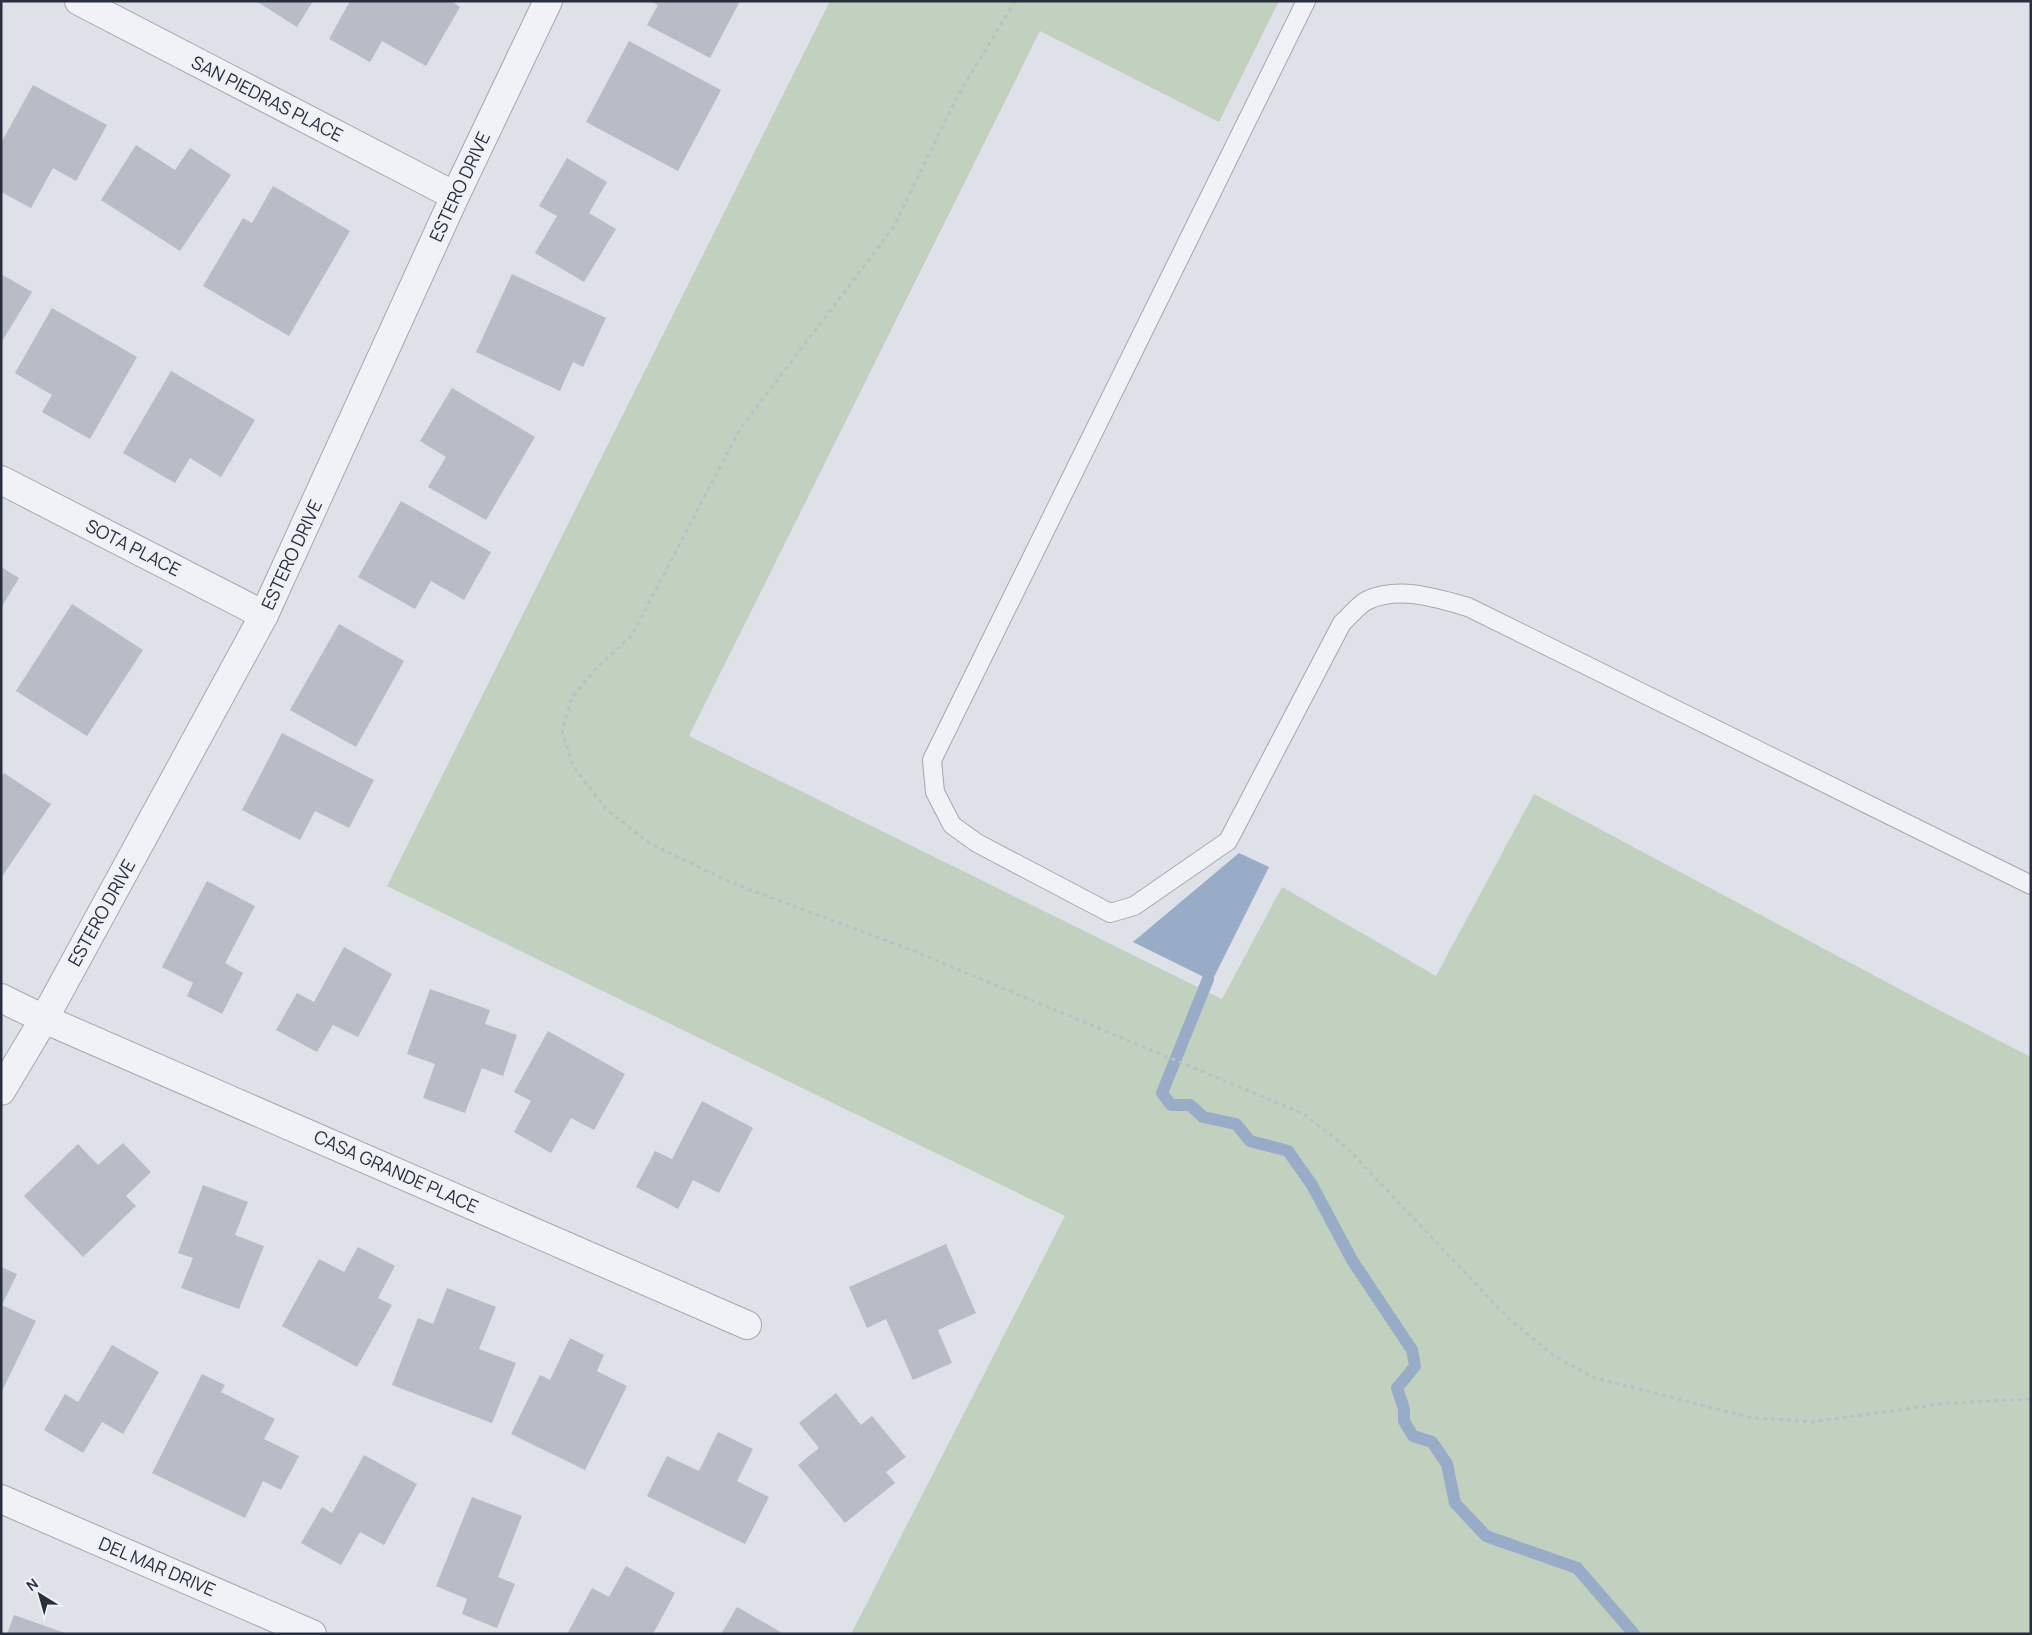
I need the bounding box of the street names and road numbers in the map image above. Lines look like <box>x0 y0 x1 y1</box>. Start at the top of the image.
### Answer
street label: SAN PIEDRAS PLACE <box>188 49 347 147</box>
street label: ESTERO DRIVE <box>423 128 495 245</box>
street label: ESTERO DRIVE <box>255 496 327 613</box>
street label: SOTA PLACE <box>82 513 185 581</box>
street label: ESTERO DRIVE <box>62 855 140 970</box>
street label: CASA GRANDE PLACE <box>310 1124 482 1218</box>
street label: DEL MAR DRIVE <box>95 1531 219 1601</box>

